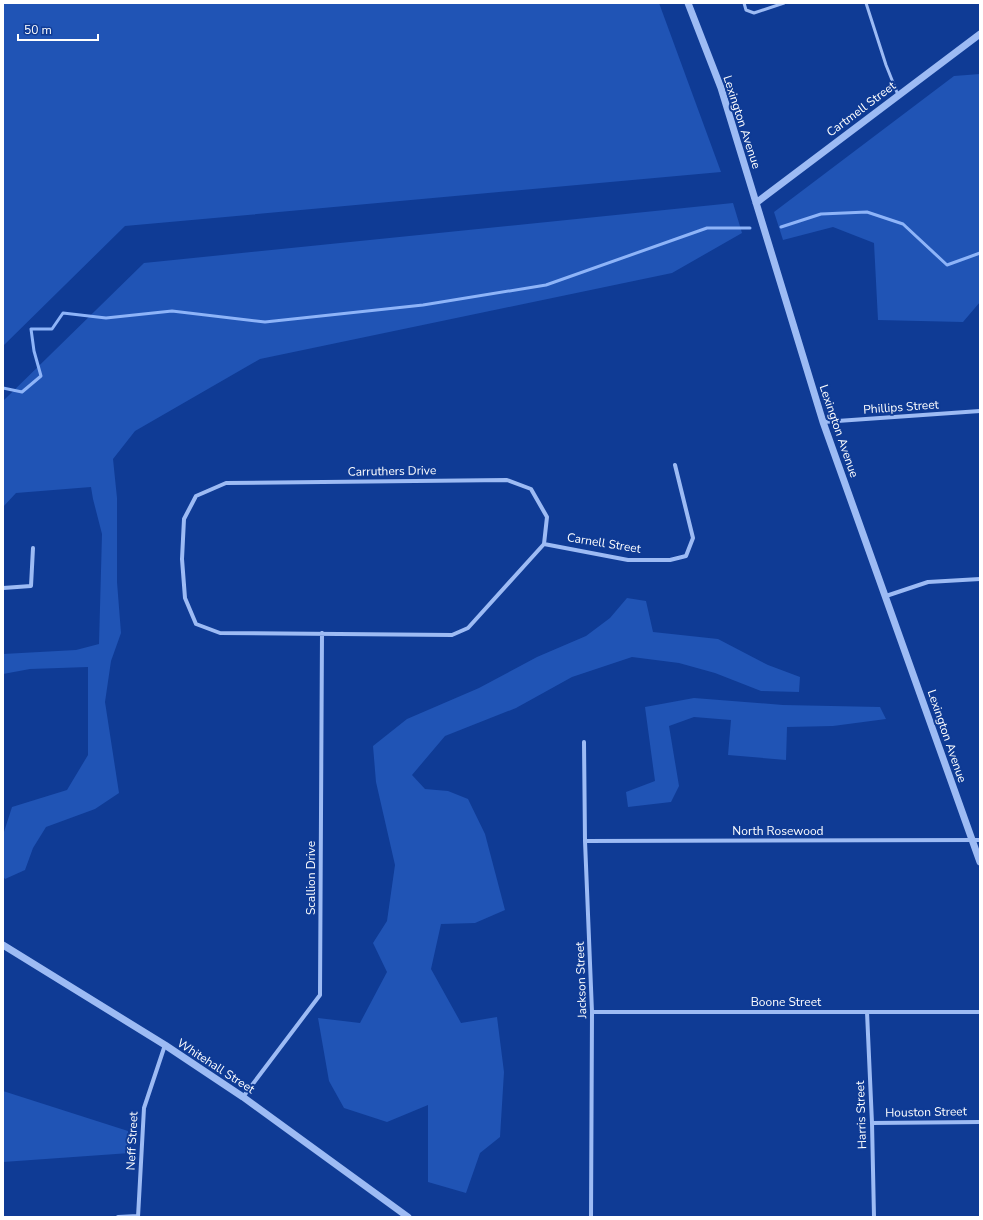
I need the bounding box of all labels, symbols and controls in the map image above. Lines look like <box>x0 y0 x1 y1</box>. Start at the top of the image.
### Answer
scale bar <box>18 16 98 42</box>
text: 50 m <box>24 22 52 38</box>
street label: Lexington Avenue <box>719 73 765 171</box>
street label: Cartmell Street <box>823 77 899 140</box>
street label: Lexington Avenue <box>816 382 862 480</box>
street label: Phillips Street <box>863 396 940 418</box>
street label: Carruthers Drive <box>348 462 436 480</box>
street label: Carnell Street <box>566 529 643 557</box>
street label: Lexington Avenue <box>924 687 970 785</box>
street label: North Rosewood <box>732 823 824 839</box>
street label: Scallion Drive <box>303 841 319 915</box>
street label: Jackson Street <box>572 941 590 1020</box>
street label: Boone Street <box>751 994 822 1010</box>
street label: Whitehall Street <box>174 1035 259 1097</box>
street label: Harris Street <box>852 1080 870 1149</box>
street label: Houston Street <box>885 1103 968 1121</box>
street label: Neff Street <box>122 1110 142 1171</box>

